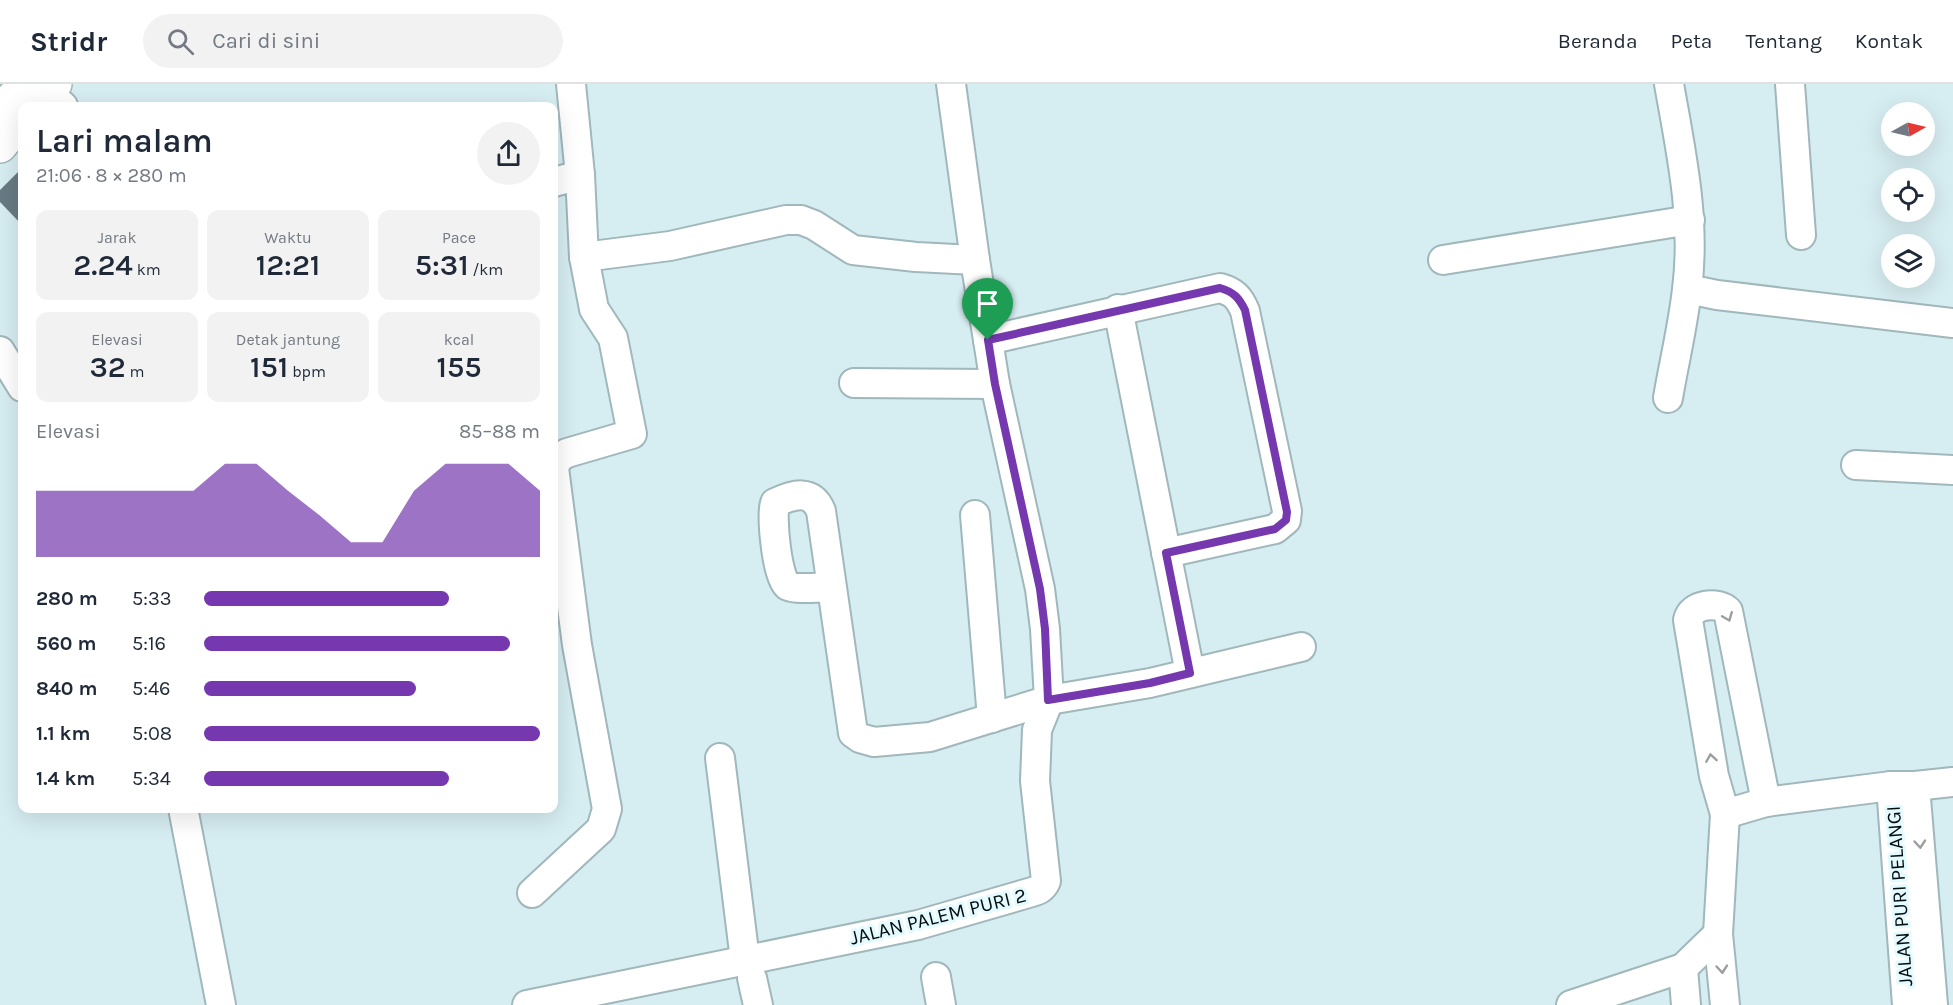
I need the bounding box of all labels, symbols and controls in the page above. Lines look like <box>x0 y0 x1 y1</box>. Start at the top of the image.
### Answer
search box <box>143 14 563 68</box>
text: Stridr <box>30 25 107 58</box>
icon: search <box>164 25 197 58</box>
text: Cari di sini <box>212 28 320 54</box>
text: Beranda <box>1558 29 1638 53</box>
text: Peta <box>1671 29 1712 53</box>
text: Tentang <box>1745 29 1822 53</box>
text: Kontak <box>1855 29 1923 53</box>
north arrow <box>1881 102 1935 156</box>
map controls <box>1881 102 1935 288</box>
text: Lari malam <box>36 122 213 160</box>
button: share <box>477 122 540 185</box>
text: 21:06 · 8 × 280 m <box>36 164 187 187</box>
button: locate <box>1881 168 1935 222</box>
text: Jarak <box>98 228 136 247</box>
text: Waktu <box>264 228 312 247</box>
text: Pace <box>442 228 476 247</box>
button: layers <box>1881 234 1935 288</box>
text: 2.24 <box>73 247 133 283</box>
text: 12:21 <box>256 247 320 283</box>
text: 5:31 <box>415 247 469 283</box>
text: km <box>133 260 161 279</box>
text: /km <box>469 260 503 279</box>
pin <box>962 278 1013 340</box>
icon: arrive <box>971 287 1004 320</box>
text: Elevasi <box>91 330 143 349</box>
text: Detak jantung <box>236 330 340 349</box>
text: kcal <box>444 330 474 349</box>
text: 32 <box>89 349 126 385</box>
text: 151 <box>250 349 288 385</box>
text: 155 <box>436 349 482 385</box>
text: m <box>126 362 145 381</box>
text: bpm <box>288 362 326 381</box>
text: Elevasi <box>36 420 101 443</box>
text: 85–88 m <box>459 420 540 443</box>
text: 280 m <box>36 587 98 610</box>
text: 5:33 <box>132 587 172 610</box>
one-way arrow <box>1721 611 1734 621</box>
text: 560 m <box>36 632 96 655</box>
text: 5:16 <box>132 632 166 655</box>
text: 840 m <box>36 677 98 700</box>
text: 5:46 <box>132 677 171 700</box>
text: 1.1 km <box>36 722 90 745</box>
text: 5:08 <box>132 722 172 745</box>
one-way arrow <box>1705 753 1717 762</box>
text: 1.4 km <box>36 767 95 790</box>
text: 5:34 <box>132 767 171 790</box>
street label: JALAN PURI PELANGI <box>1882 805 1917 987</box>
one-way arrow <box>1913 840 1926 849</box>
street label: JALAN PALEM PURI 2 <box>847 883 1029 950</box>
one-way arrow <box>1715 965 1728 974</box>

